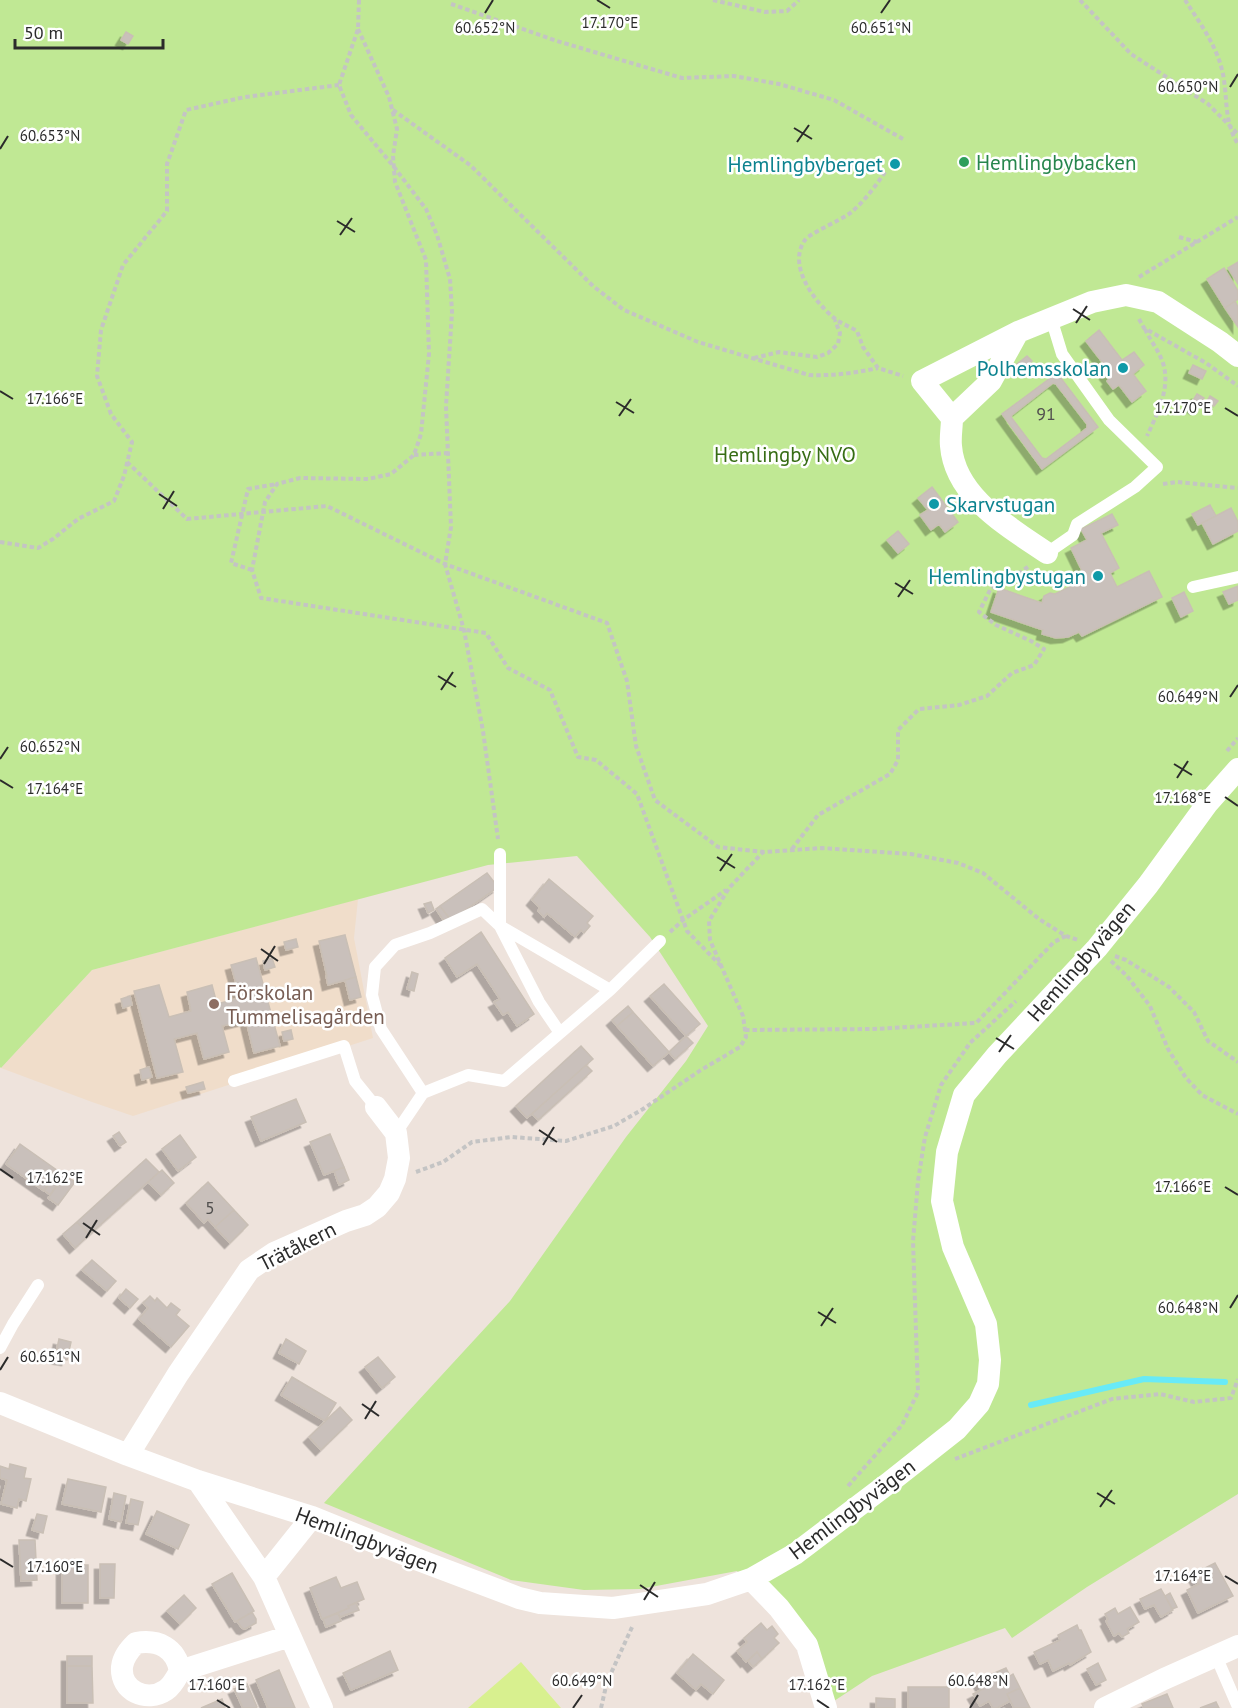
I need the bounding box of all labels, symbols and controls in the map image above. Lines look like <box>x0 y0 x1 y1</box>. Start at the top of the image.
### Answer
scale bar <box>15 12 164 50</box>
text: 17.170°E <box>582 13 638 32</box>
text: 60.652°N <box>455 18 515 37</box>
text: 60.651°N <box>851 18 911 37</box>
text: 50 m <box>24 21 63 44</box>
text: 60.650°N <box>1158 77 1218 96</box>
text: 60.653°N <box>20 126 80 145</box>
place label: Hemlingbybacken <box>976 149 1136 176</box>
place label: Hemlingbyberget <box>728 151 883 178</box>
marker: Hemlingbybacken <box>957 155 971 169</box>
marker: Hemlingbyberget <box>888 157 902 171</box>
place label: Polhemsskolan <box>977 355 1111 382</box>
marker: Polhemsskolan <box>1116 361 1130 375</box>
text: 17.166°E <box>27 389 83 408</box>
text: 17.170°E <box>1155 398 1211 417</box>
house number: 91 <box>1036 402 1056 425</box>
park label: Hemlingby NVO <box>714 441 856 468</box>
place label: Skarvstugan <box>946 491 1055 518</box>
marker: Skarvstugan <box>927 497 941 511</box>
place label: Hemlingbystugan <box>928 563 1086 590</box>
marker: Hemlingbystugan <box>1091 569 1105 583</box>
text: 60.649°N <box>1158 687 1218 706</box>
text: 60.652°N <box>20 737 80 756</box>
text: 17.164°E <box>27 779 83 798</box>
text: 17.168°E <box>1155 788 1211 807</box>
street label: Hemlingbyvägen <box>1021 895 1141 1027</box>
place label: Förskolan Tummelisagården <box>226 979 385 1030</box>
marker: Förskolan Tummelisagården <box>207 997 221 1011</box>
text: 17.162°E <box>27 1168 83 1187</box>
text: 17.166°E <box>1155 1177 1211 1196</box>
house number: 5 <box>205 1196 215 1219</box>
street label: Trätåkern <box>254 1215 340 1277</box>
text: 60.648°N <box>1158 1298 1218 1317</box>
text: 60.651°N <box>20 1347 80 1366</box>
street label: Hemlingbyvägen <box>783 1453 921 1565</box>
street label: Hemlingbyvägen <box>292 1500 442 1580</box>
text: 17.160°E <box>27 1557 83 1576</box>
text: 17.164°E <box>1155 1566 1211 1585</box>
text: 60.649°N <box>552 1671 612 1690</box>
text: 60.648°N <box>948 1671 1008 1690</box>
text: 17.160°E <box>189 1675 245 1694</box>
text: 17.162°E <box>789 1675 845 1694</box>

